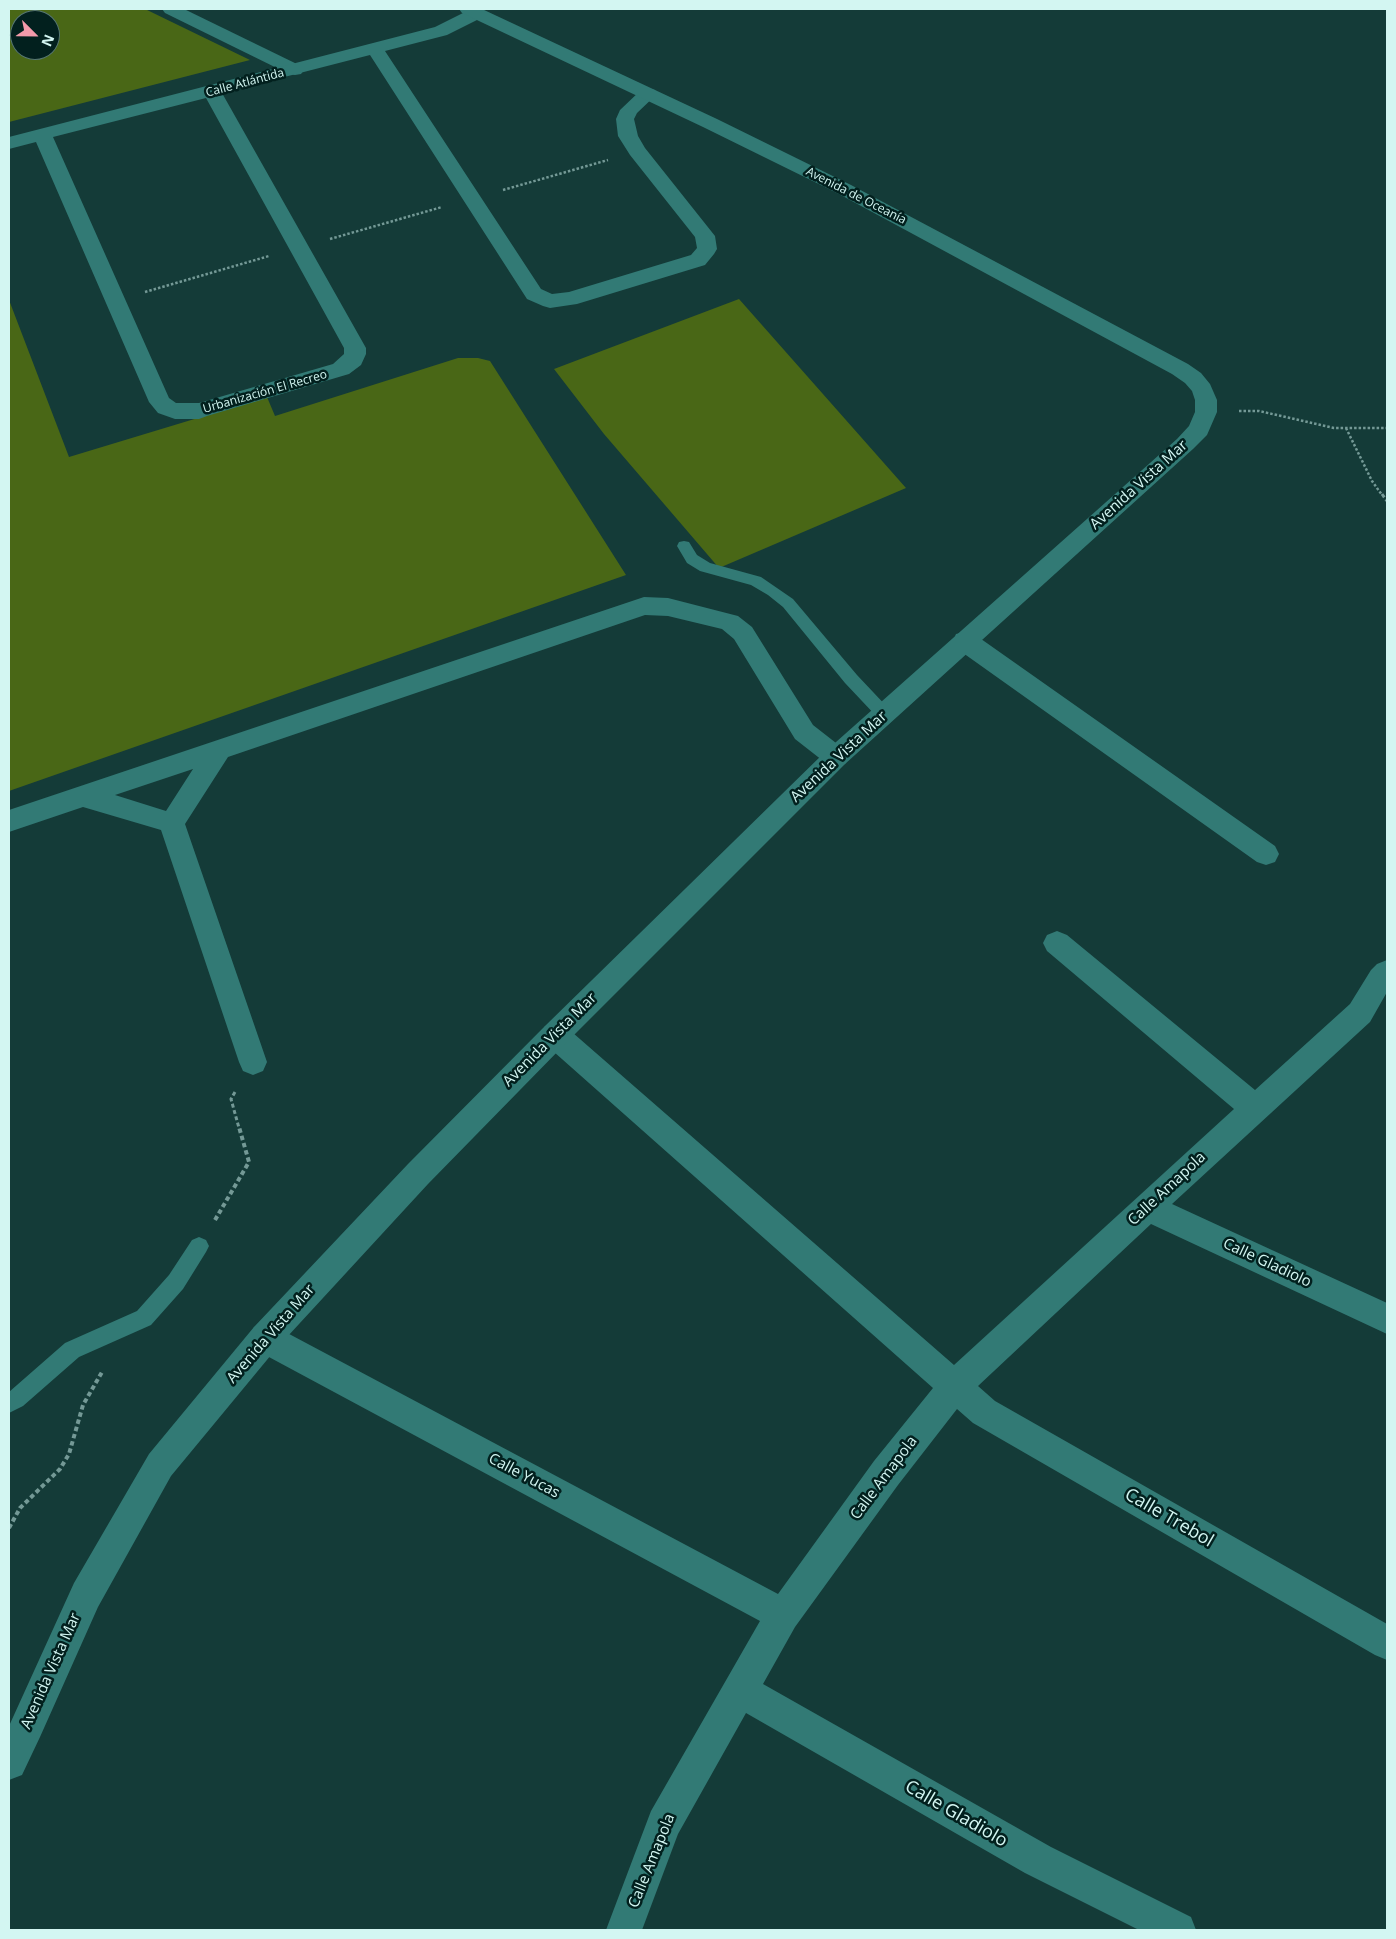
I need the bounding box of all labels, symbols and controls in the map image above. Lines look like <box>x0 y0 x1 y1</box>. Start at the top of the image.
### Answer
north arrow <box>10 10 60 60</box>
text: N <box>37 32 59 50</box>
street label: Calle Atlántida <box>204 66 286 100</box>
street label: Avenida de Oceanía <box>803 164 909 228</box>
street label: Urbanización El Recreo <box>201 367 329 417</box>
street label: Avenida Vista Mar <box>1086 436 1192 534</box>
street label: Avenida Vista Mar <box>787 708 891 806</box>
street label: Avenida Vista Mar <box>499 989 601 1091</box>
street label: Calle Amapola <box>1124 1148 1210 1230</box>
street label: Calle Gladiolo <box>1220 1235 1314 1291</box>
street label: Avenida Vista Mar <box>223 1281 319 1387</box>
street label: Calle Amapola <box>847 1433 921 1523</box>
street label: Calle Yucas <box>485 1450 563 1502</box>
street label: Calle Trebol <box>1121 1484 1217 1552</box>
street label: Avenida Vista Mar <box>17 1610 85 1732</box>
street label: Calle Gladiolo <box>901 1776 1011 1852</box>
street label: Calle Amapola <box>625 1811 679 1911</box>

